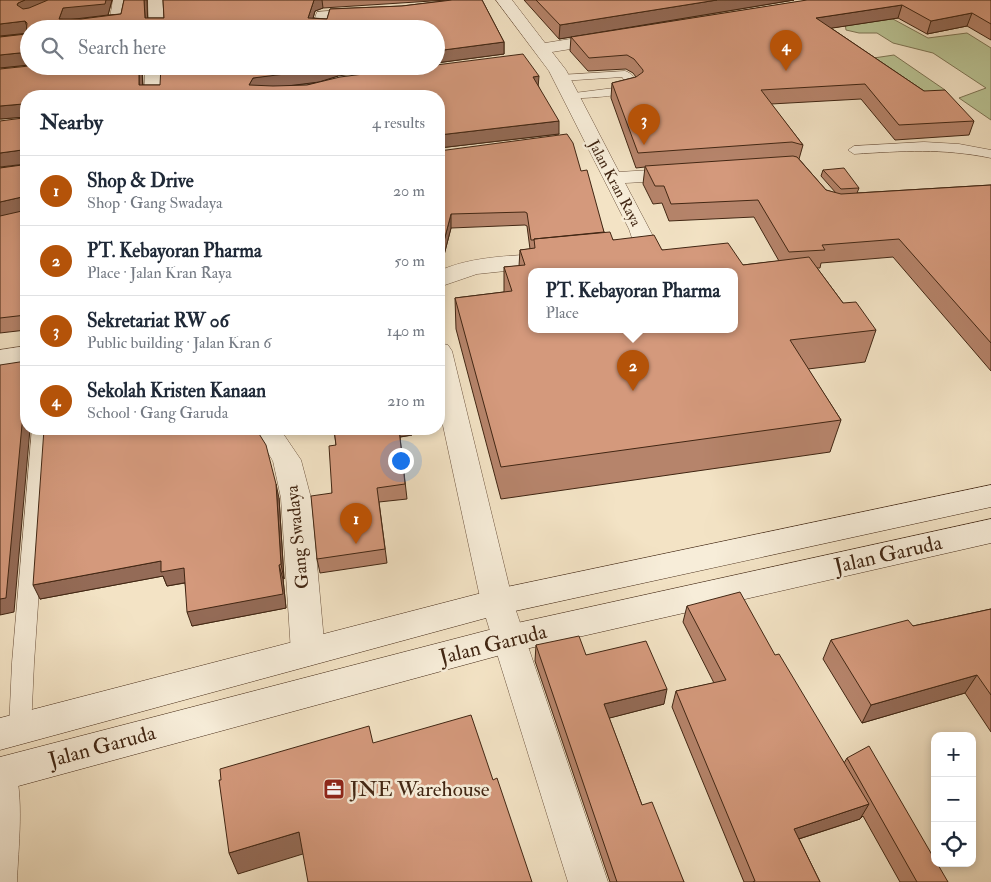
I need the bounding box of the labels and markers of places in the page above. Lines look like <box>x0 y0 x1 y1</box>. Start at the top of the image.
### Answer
pin: 4 <box>770 30 802 71</box>
pin: 3 <box>628 104 660 145</box>
pin: 2 <box>617 350 649 391</box>
pin: 1 <box>340 503 372 544</box>
place label: JNE Warehouse <box>349 776 490 803</box>
office icon: JNE Warehouse <box>322 777 346 801</box>

